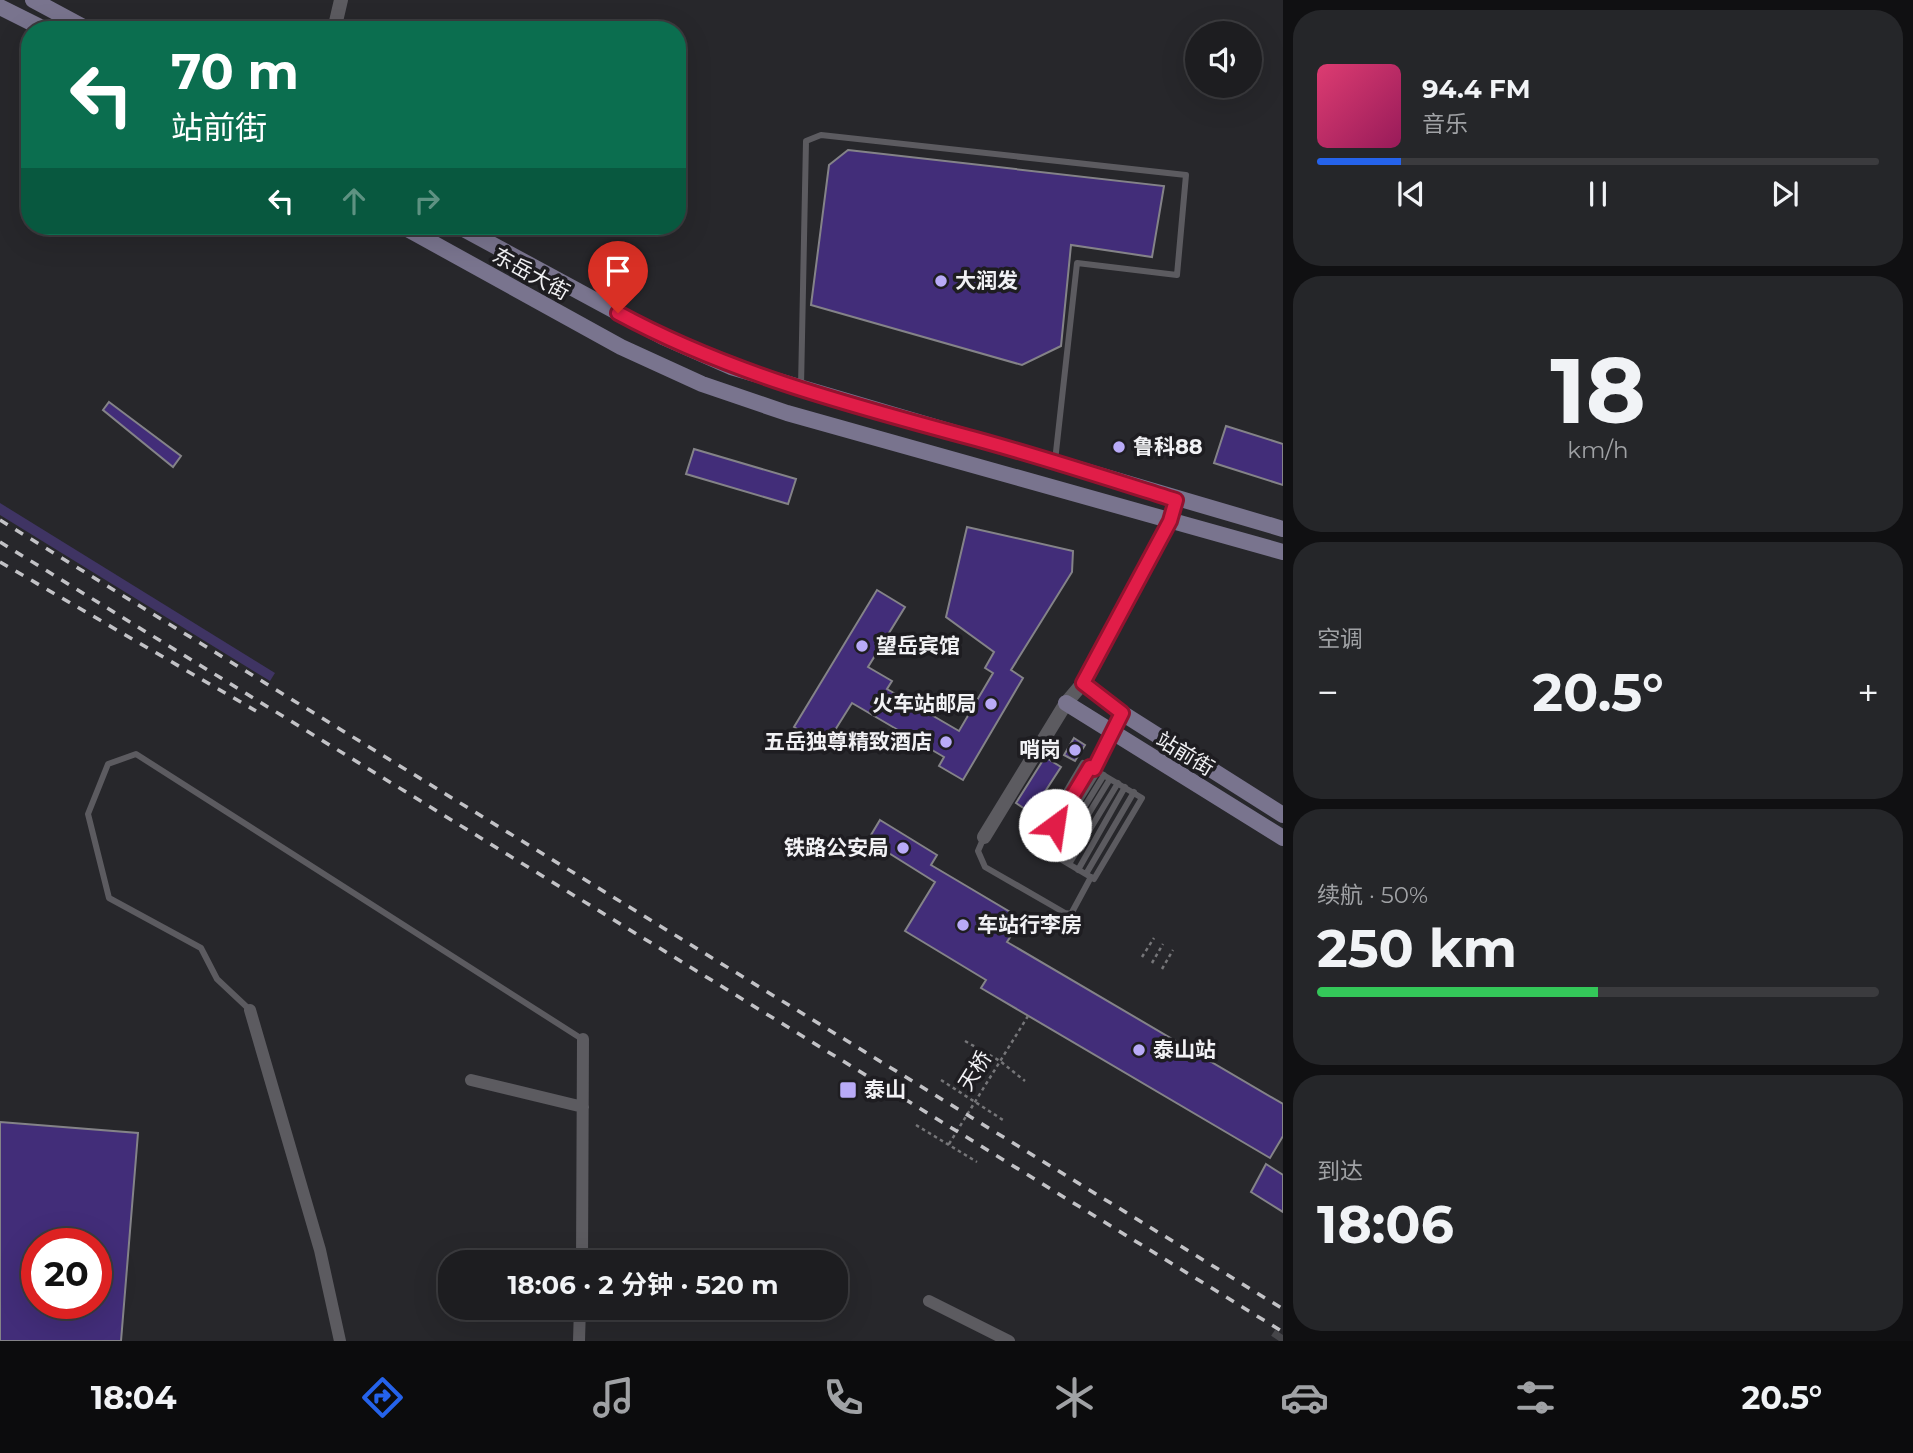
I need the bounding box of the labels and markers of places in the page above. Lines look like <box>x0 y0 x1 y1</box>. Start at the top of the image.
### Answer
pin <box>588 241 648 313</box>
place label: 大润发 <box>955 268 1018 293</box>
marker: 大润发 <box>933 273 949 289</box>
place label: 鲁科88 <box>1133 434 1203 459</box>
marker: 鲁科88 <box>1111 439 1127 455</box>
place label: 望岳宾馆 <box>876 633 960 658</box>
marker: 望岳宾馆 <box>854 638 870 654</box>
place label: 火车站邮局 <box>872 691 977 716</box>
marker: 火车站邮局 <box>983 696 999 712</box>
place label: 五岳独尊精致酒店 <box>764 729 932 754</box>
marker: 五岳独尊精致酒店 <box>938 734 954 750</box>
place label: 哨岗 <box>1019 737 1061 762</box>
marker: 哨岗 <box>1067 742 1083 758</box>
place label: 铁路公安局 <box>784 835 889 860</box>
marker: 铁路公安局 <box>895 840 911 856</box>
place label: 车站行李房 <box>977 912 1082 937</box>
marker: 车站行李房 <box>955 917 971 933</box>
place label: 泰山站 <box>1153 1037 1216 1062</box>
marker: 泰山站 <box>1131 1042 1147 1058</box>
place label: 泰山 <box>864 1077 906 1102</box>
marker: 泰山 <box>838 1080 858 1100</box>

